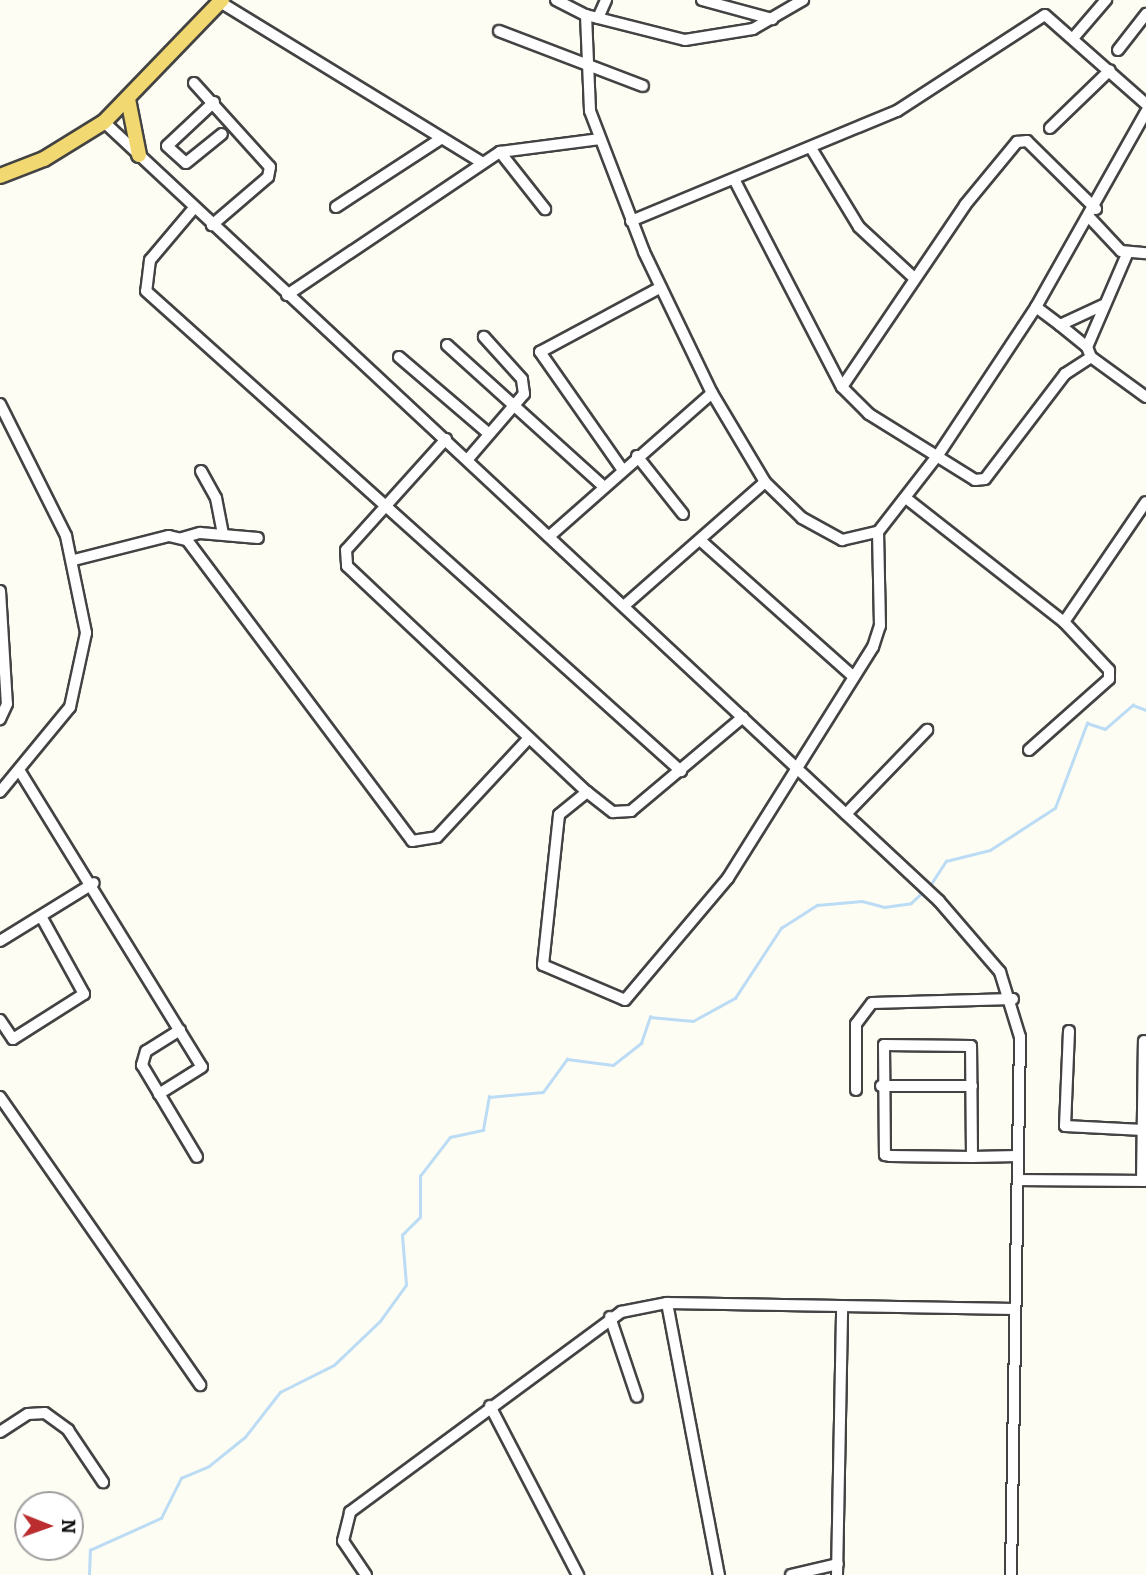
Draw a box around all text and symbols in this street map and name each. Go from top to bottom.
north arrow [14,1491,84,1561]
text: N [57,1519,80,1534]

